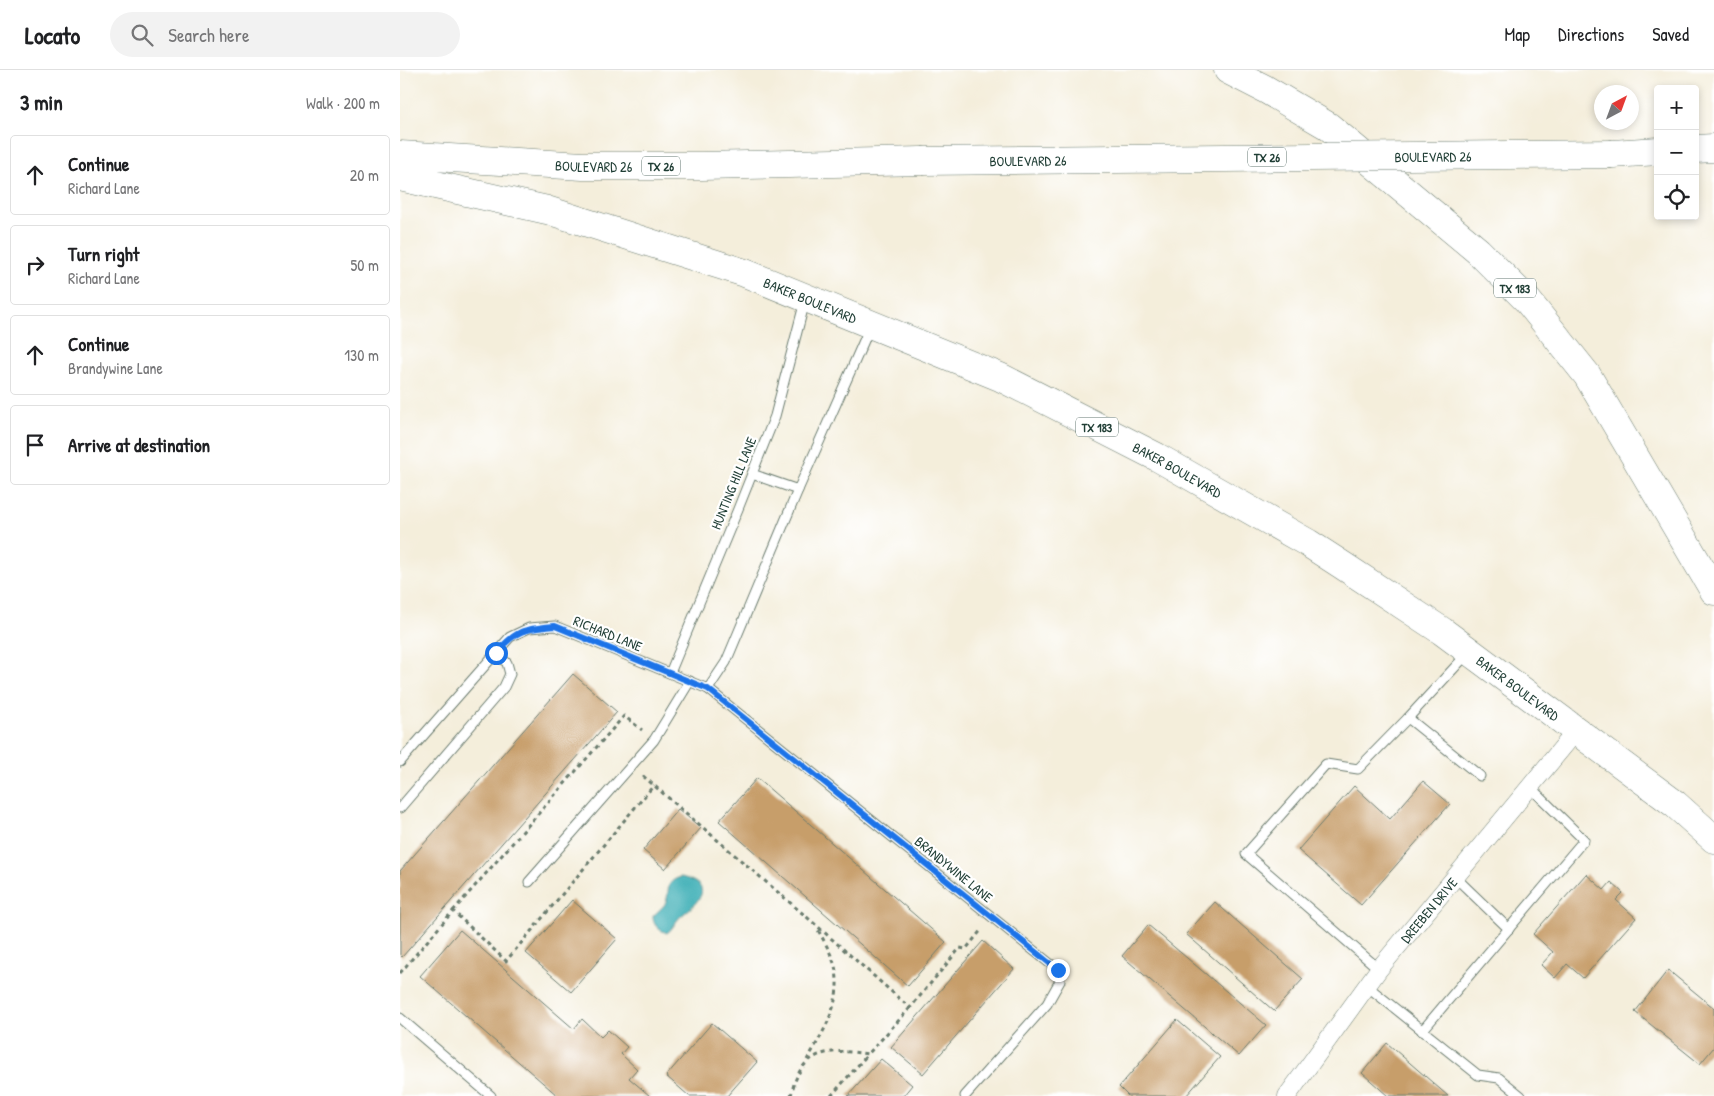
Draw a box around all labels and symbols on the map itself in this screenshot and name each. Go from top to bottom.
north arrow [1594,85,1639,130]
street label: BOULEVARD 26 [1394,146,1472,166]
road number: TX 26 [1248,147,1286,166]
street label: BOULEVARD 26 [989,150,1067,170]
street label: BOULEVARD 26 [555,155,633,176]
road number: TX 26 [642,156,680,175]
street label: BAKER BOULEVARD [761,272,860,327]
road number: TX 183 [1494,278,1536,298]
road number: TX 183 [1076,418,1118,437]
street label: HUNTING HILL LANE [706,434,760,532]
street label: BAKER BOULEVARD [1130,437,1226,502]
street label: RICHARD LANE [571,611,645,655]
route start [485,642,508,665]
street label: BAKER BOULEVARD [1473,650,1564,725]
street label: BRANDYWINE LANE [911,832,997,906]
street label: DREEBEN DRIVE [1395,873,1461,946]
route end [1047,959,1070,982]

